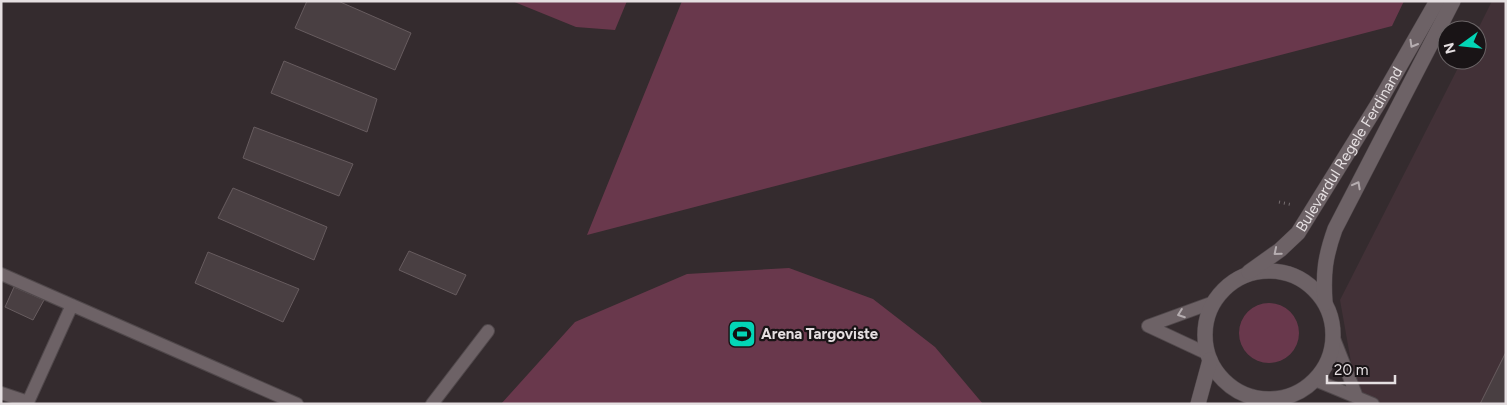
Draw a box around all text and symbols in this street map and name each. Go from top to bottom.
north arrow [1437,20,1487,70]
one-way arrow [1409,38,1419,47]
text: N [1440,41,1460,56]
street label: Bulevardul Regele Ferdinand [1292,64,1406,235]
one-way arrow [1351,182,1361,191]
one-way arrow [1274,247,1283,255]
one-way arrow [1177,308,1186,318]
sports icon: Arena Targoviste [727,319,757,349]
place label: Arena Targoviste [761,325,879,343]
scale bar [1327,352,1394,384]
text: 20 m [1334,361,1368,379]

